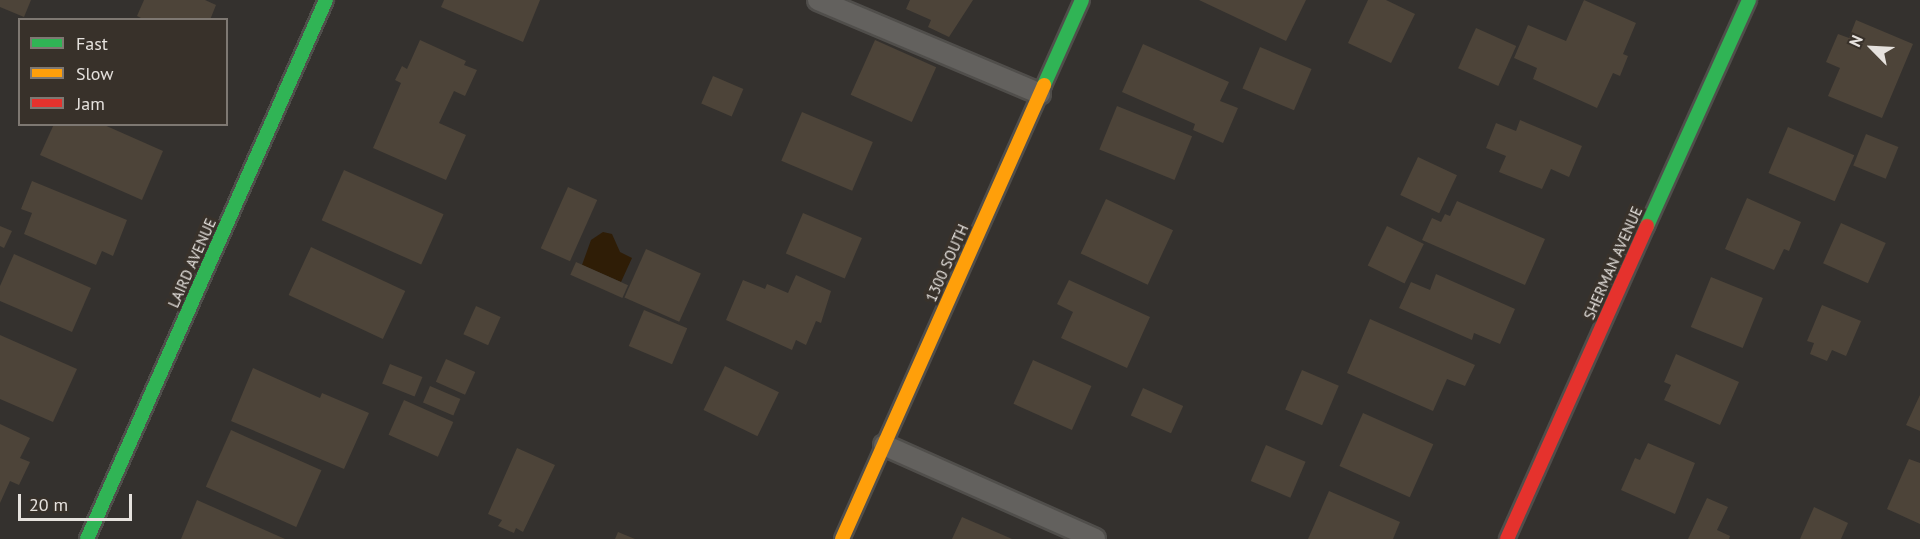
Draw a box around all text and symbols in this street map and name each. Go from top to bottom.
legend [18,18,228,126]
north arrow [1842,18,1902,78]
text: Fast [76,32,108,55]
text: N [1844,32,1867,50]
text: Slow [76,62,114,85]
text: Jam [76,92,105,115]
street label: SHERMAN AVENUE [1580,203,1646,323]
street label: LAIRD AVENUE [164,215,220,311]
street label: 1300 SOUTH [922,221,972,305]
scale bar [21,482,135,520]
text: 20 m [29,493,68,516]

